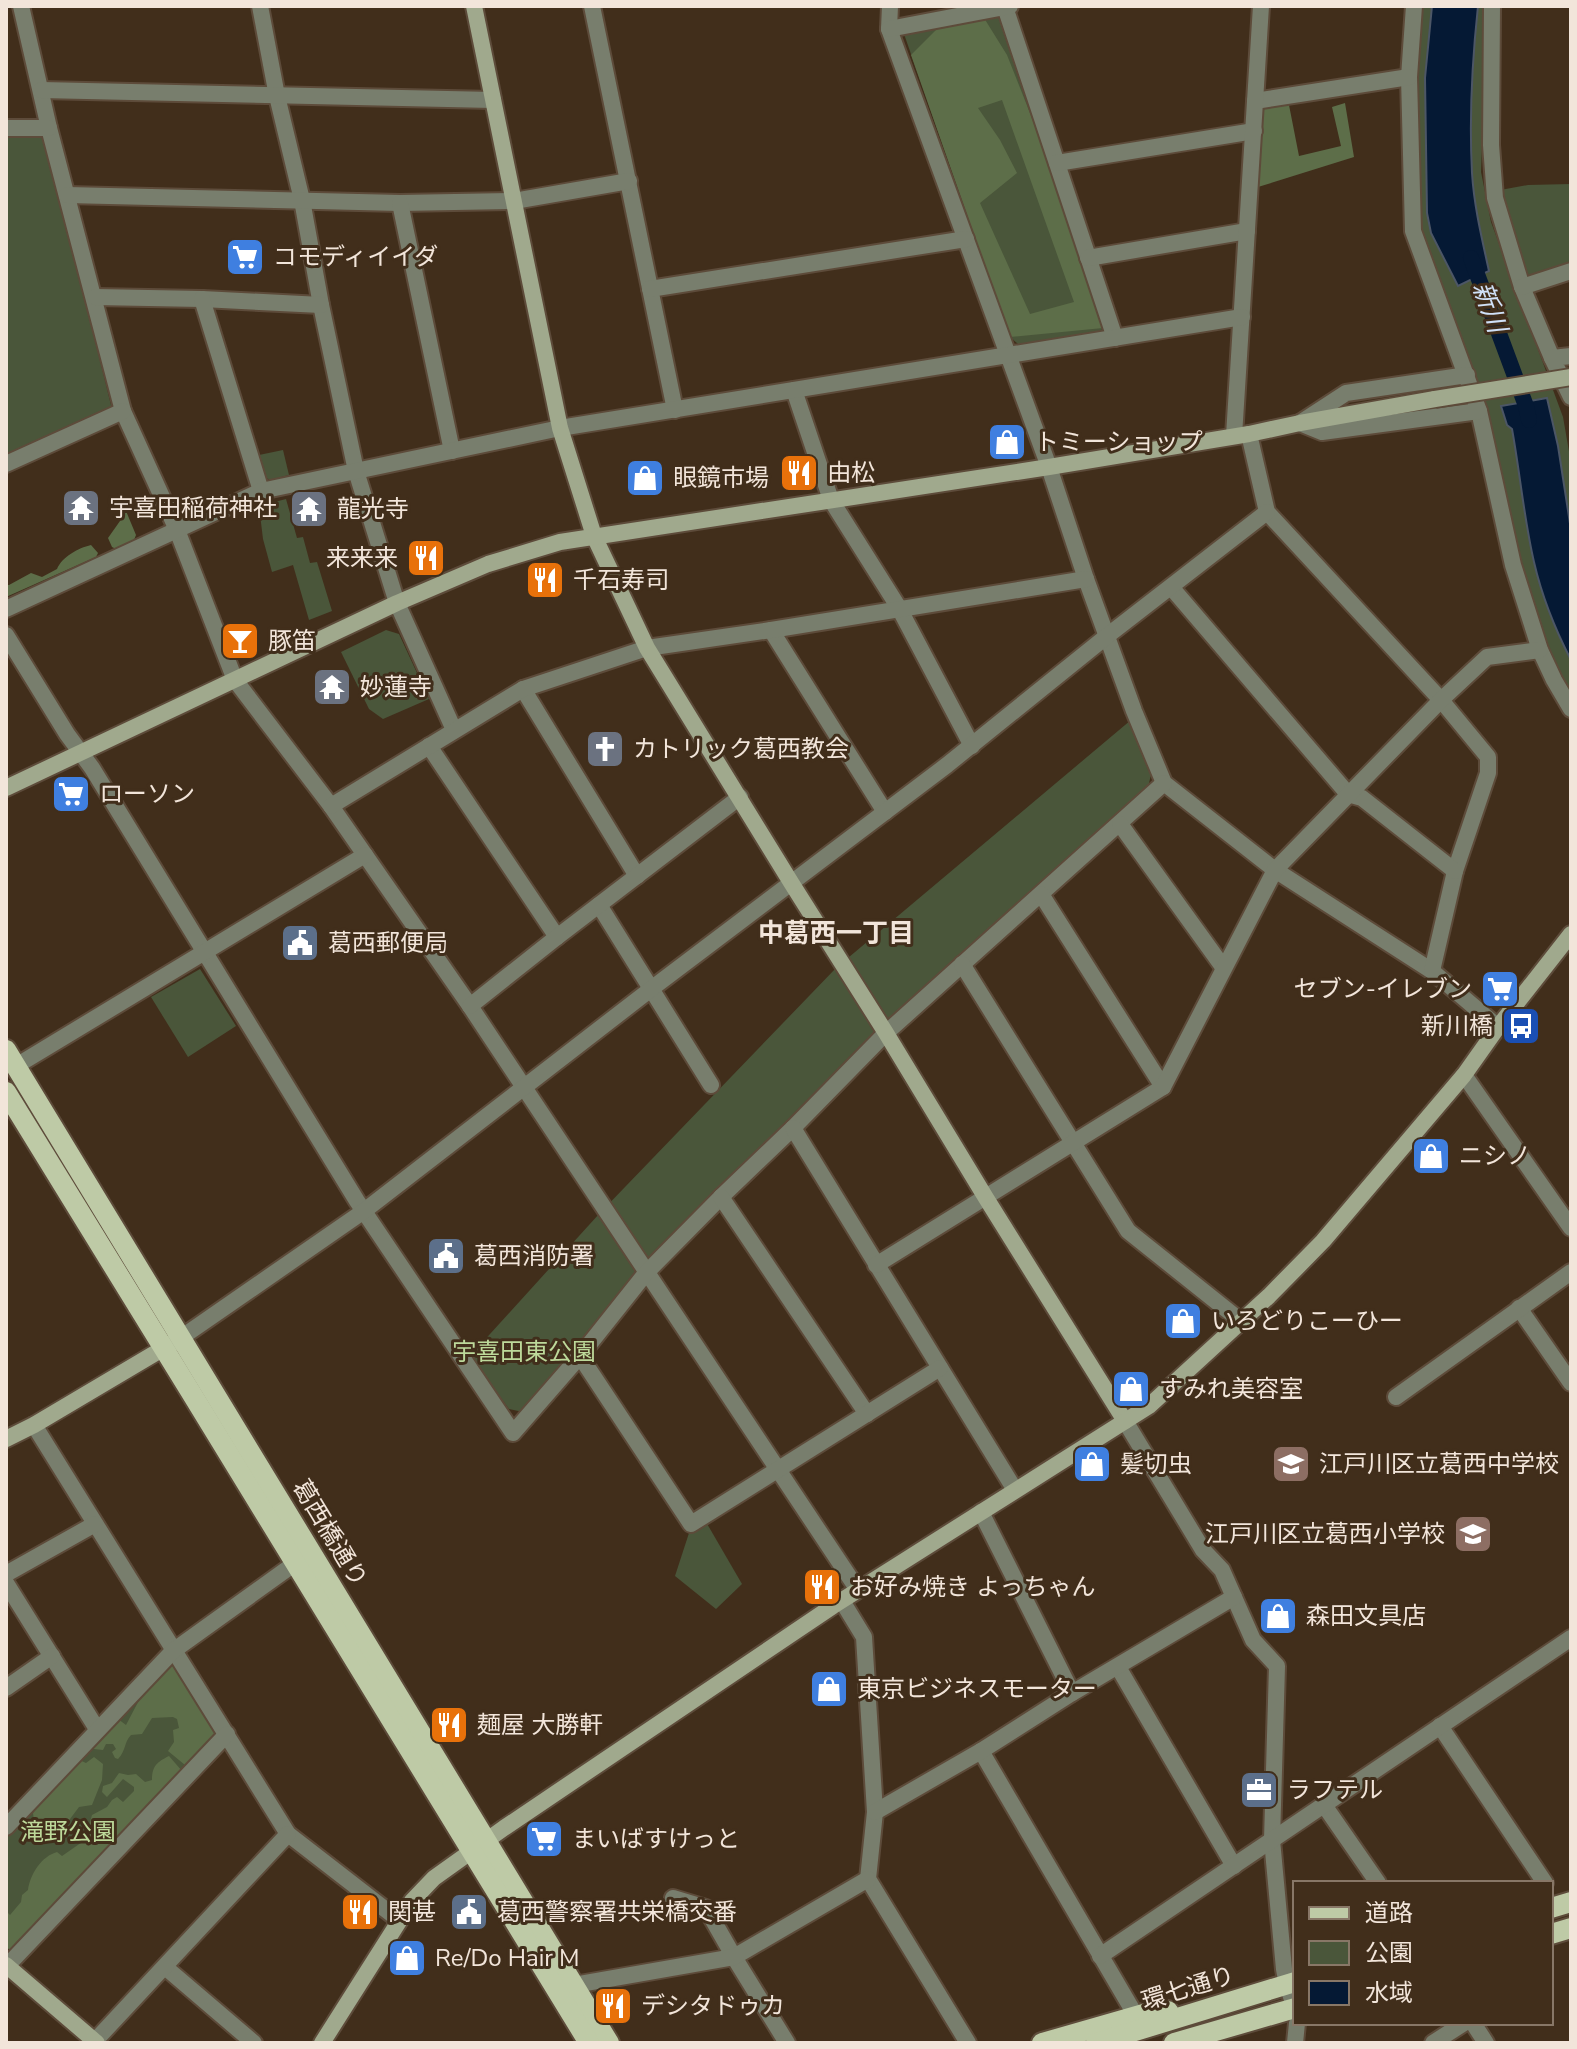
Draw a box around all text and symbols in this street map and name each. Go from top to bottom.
supermarket icon: コモディイイダ [224,236,266,278]
place label: コモディイイダ [273,241,438,273]
water label: 新川 [1464,277,1516,340]
shop icon: トミーショップ [986,421,1028,463]
place label: トミーショップ [1035,426,1203,458]
restaurant icon: 由松 [778,452,820,494]
shop icon: 眼鏡市場 [624,457,666,499]
place label: 由松 [827,457,875,489]
place label: 眼鏡市場 [673,462,769,494]
temple icon: 宇喜田稲荷神社 [60,487,102,529]
temple icon: 龍光寺 [288,488,330,530]
place label: 宇喜田稲荷神社 [109,492,277,524]
place label: 龍光寺 [337,493,409,525]
restaurant icon: 来来来 [405,537,447,579]
place label: 来来来 [326,542,398,574]
restaurant icon: 千石寿司 [524,559,566,601]
place label: 千石寿司 [573,564,669,596]
bar icon: 豚笛 [219,620,261,662]
place label: 豚笛 [268,625,316,657]
temple icon: 妙蓮寺 [311,666,353,708]
place label: 妙蓮寺 [360,671,432,703]
church icon: カトリック葛西教会 [584,728,626,770]
place label: カトリック葛西教会 [633,733,849,765]
supermarket icon: ローソン [50,773,92,815]
place label: ローソン [99,778,195,810]
district label: 中葛西一丁目 [758,916,914,951]
public building icon: 葛西郵便局 [279,922,321,964]
place label: 葛西郵便局 [328,927,448,959]
supermarket icon: セブン-イレブン [1479,968,1521,1010]
place label: セブン-イレブン [1294,973,1472,1005]
bus stop icon: 新川橋 [1500,1005,1542,1047]
place label: 新川橋 [1421,1010,1493,1042]
shop icon: ニシノ [1410,1135,1452,1177]
place label: ニシノ [1459,1140,1531,1172]
public building icon: 葛西消防署 [425,1235,467,1277]
place label: 葛西消防署 [474,1240,594,1272]
shop icon: いろどりこーひー [1162,1300,1204,1342]
place label: いろどりこーひー [1211,1305,1403,1337]
park label: 宇喜田東公園 [452,1336,596,1368]
shop icon: すみれ美容室 [1110,1368,1152,1410]
place label: すみれ美容室 [1159,1373,1303,1405]
shop icon: 髪切虫 [1071,1443,1113,1485]
school or university icon: 江戸川区立葛西中学校 [1270,1443,1312,1485]
place label: 髪切虫 [1120,1448,1192,1480]
place label: 江戸川区立葛西中学校 [1319,1448,1559,1480]
street label: 葛西橋通り [285,1473,375,1593]
school or university icon: 江戸川区立葛西小学校 [1452,1513,1494,1555]
place label: 江戸川区立葛西小学校 [1205,1518,1445,1550]
restaurant icon: お好み焼き よっちゃん [801,1566,843,1608]
place label: お好み焼き よっちゃん [850,1571,1095,1603]
shop icon: 森田文具店 [1257,1595,1299,1637]
place label: 森田文具店 [1306,1600,1426,1632]
shop icon: 東京ビジネスモーター [808,1668,850,1710]
place label: 東京ビジネスモーター [857,1673,1097,1705]
restaurant icon: 麺屋 大勝軒 [428,1704,470,1746]
place label: 麺屋 大勝軒 [477,1709,603,1741]
office icon: ラフテル [1238,1769,1280,1811]
place label: ラフテル [1287,1774,1383,1806]
park label: 滝野公園 [20,1816,116,1848]
supermarket icon: まいばすけっと [523,1818,565,1860]
place label: まいばすけっと [572,1823,740,1855]
legend [1293,1881,1553,2025]
restaurant icon: 関甚 [339,1891,381,1933]
public building icon: 葛西警察署共栄橋交番 [448,1891,490,1933]
place label: 関甚 [388,1896,436,1928]
place label: 葛西警察署共栄橋交番 [497,1896,737,1928]
text: 道路 [1365,1897,1413,1929]
shop icon: Re/Do Hair M [386,1937,428,1979]
text: 公園 [1365,1937,1413,1969]
place label: Re/Do Hair M [435,1942,580,1974]
street label: 環七通り [1137,1959,1239,2017]
text: 水域 [1365,1977,1413,2009]
restaurant icon: デシタドゥカ [592,1985,634,2027]
place label: デシタドゥカ [641,1990,785,2022]

